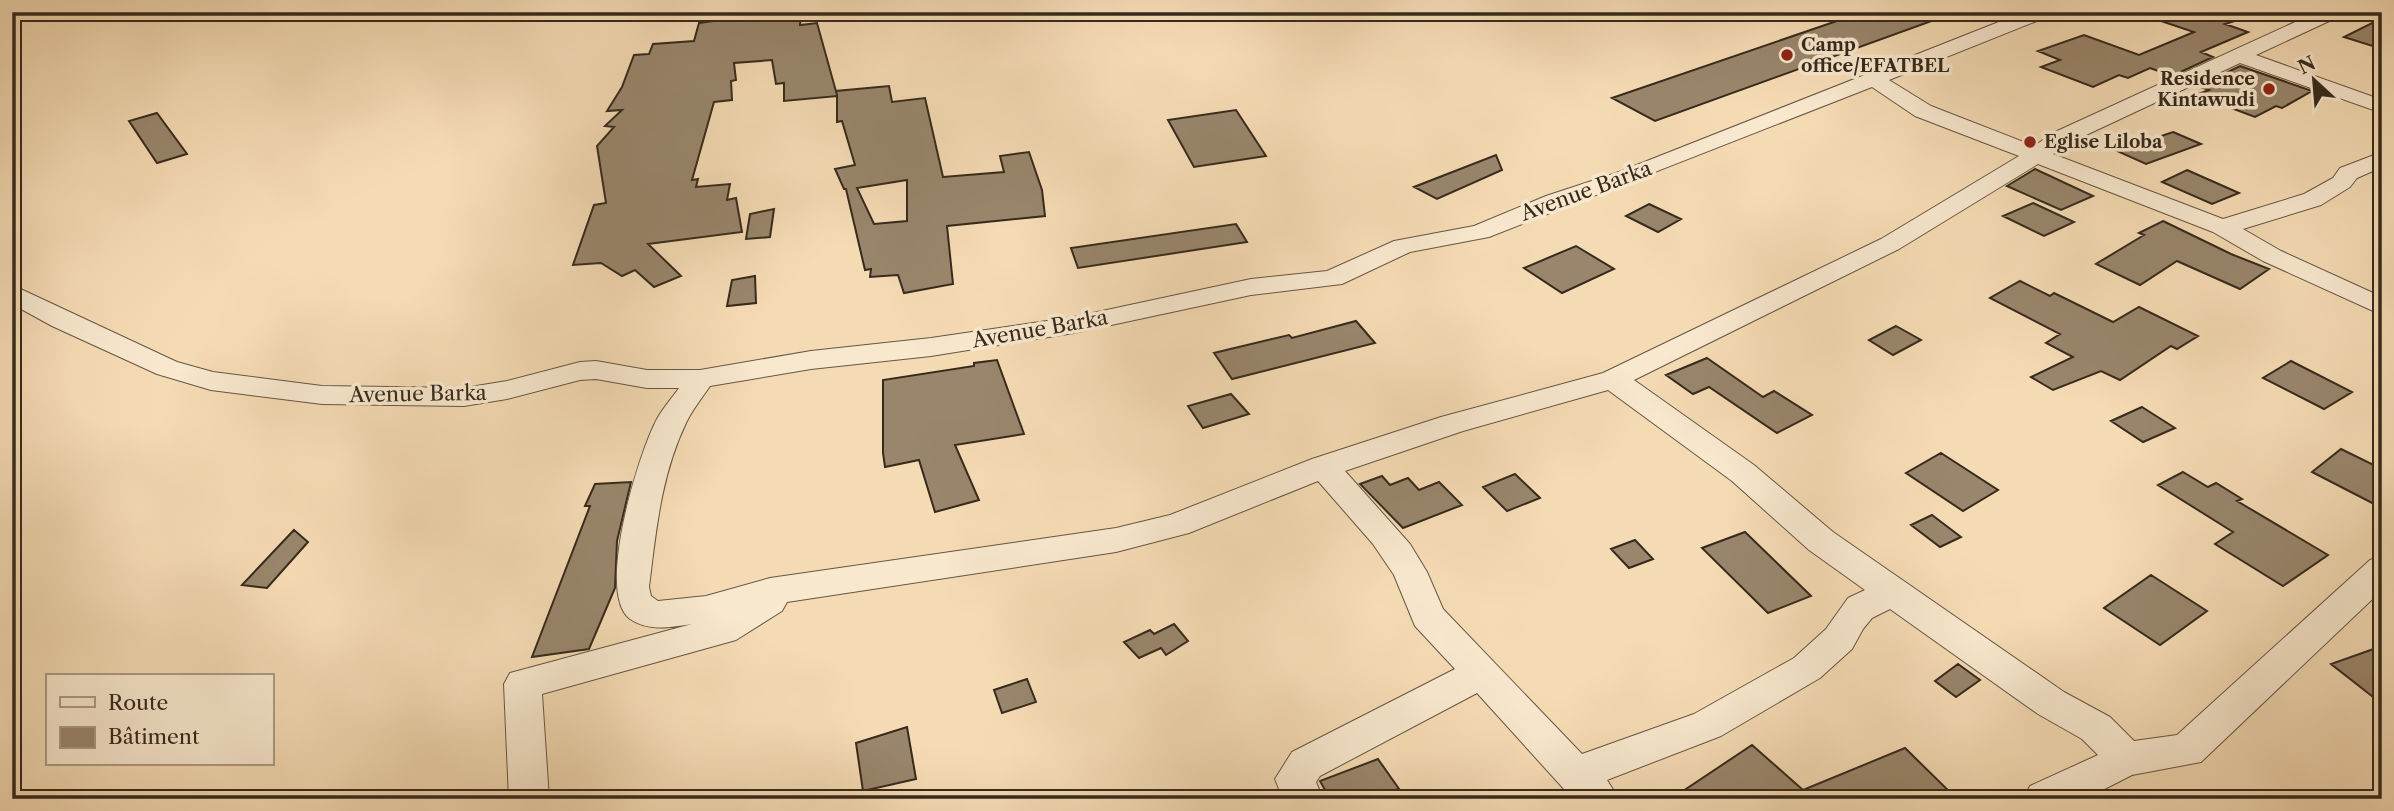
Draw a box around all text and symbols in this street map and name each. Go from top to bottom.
place label: Camp office/EFATBEL [1801,34,1950,77]
north arrow [2278,46,2348,116]
marker: Camp office/EFATBEL [1779,47,1795,63]
text: N [2294,51,2319,79]
place label: Residence Kintawudi [2157,68,2256,111]
marker: Residence Kintawudi [2261,81,2277,97]
place label: Eglise Liloba [2044,131,2163,153]
marker: Eglise Liloba [2022,134,2038,150]
street label: Avenue Barka [1516,155,1656,226]
street label: Avenue Barka [969,304,1111,353]
street label: Avenue Barka [348,380,488,407]
legend [46,674,273,766]
text: Route [108,690,168,715]
text: Bâtiment [108,724,200,749]

